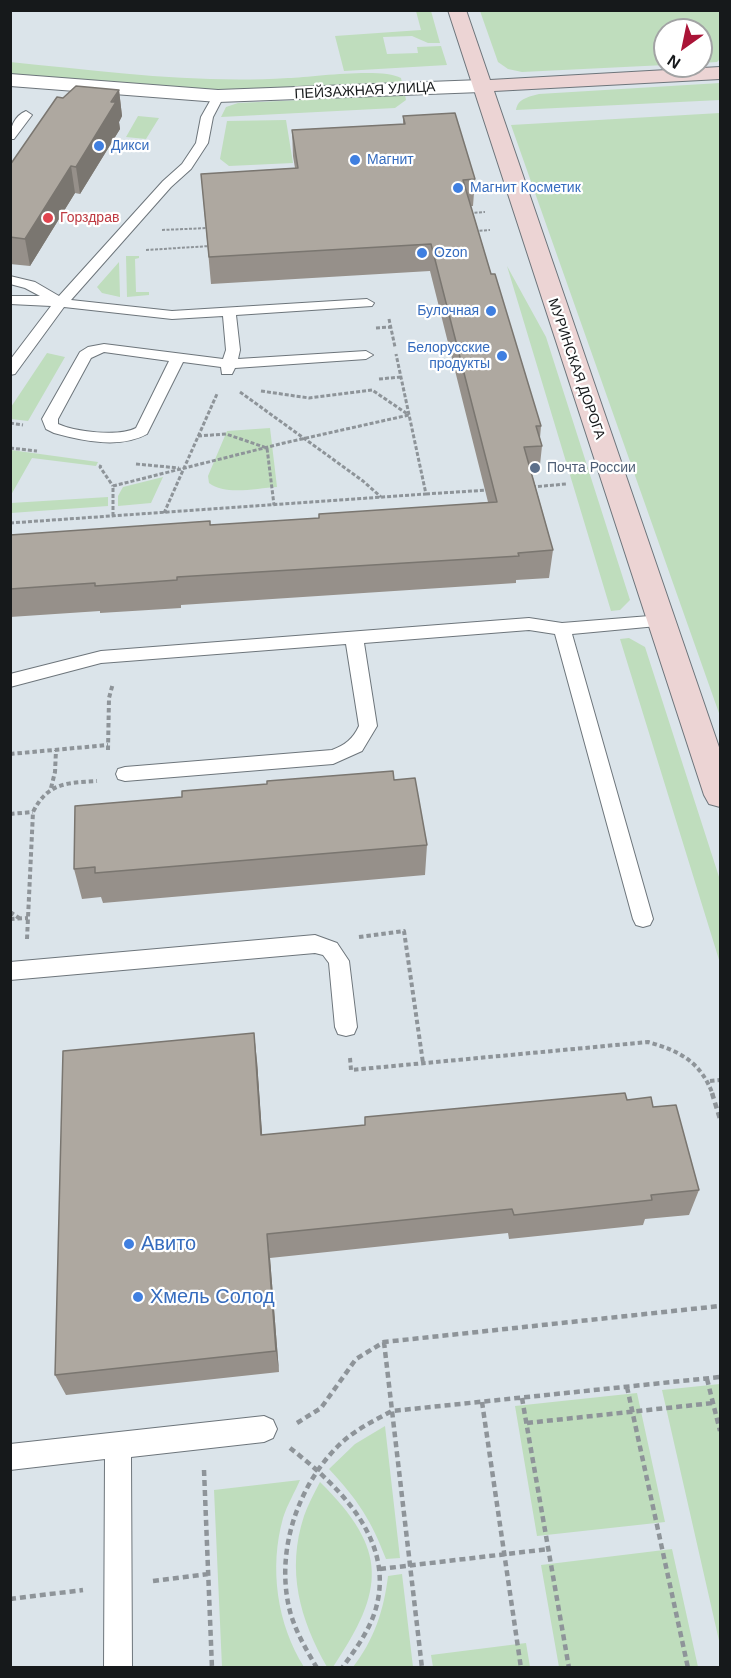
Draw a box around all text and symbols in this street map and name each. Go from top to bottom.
north arrow [653,18,713,78]
text: N [665,52,683,72]
street label: ПЕЙЗАЖНАЯ УЛИЦА [294,79,436,103]
place label: Дикси [111,138,149,154]
marker: Дикси [92,139,106,153]
place label: Магнит [367,152,414,168]
marker: Магнит [348,153,362,167]
place label: Магнит Косметик [470,180,581,196]
marker: Магнит Косметик [451,181,465,195]
place label: Горздрав [60,210,119,226]
marker: Горздрав [41,211,55,225]
place label: Ozon [434,245,467,261]
marker: Ozon [415,246,429,260]
street label: МУРИНСКАЯ ДОРОГА [544,296,608,442]
place label: Булочная [417,303,479,319]
marker: Булочная [484,304,498,318]
place label: Белорусские продукты [407,340,490,372]
marker: Белорусские продукты [495,349,509,363]
place label: Почта России [547,460,636,476]
marker: Почта России [528,461,542,475]
place label: Авито [141,1232,196,1256]
marker: Авито [122,1237,136,1251]
place label: Хмель Солод [150,1285,275,1309]
marker: Хмель Солод [131,1290,145,1304]

